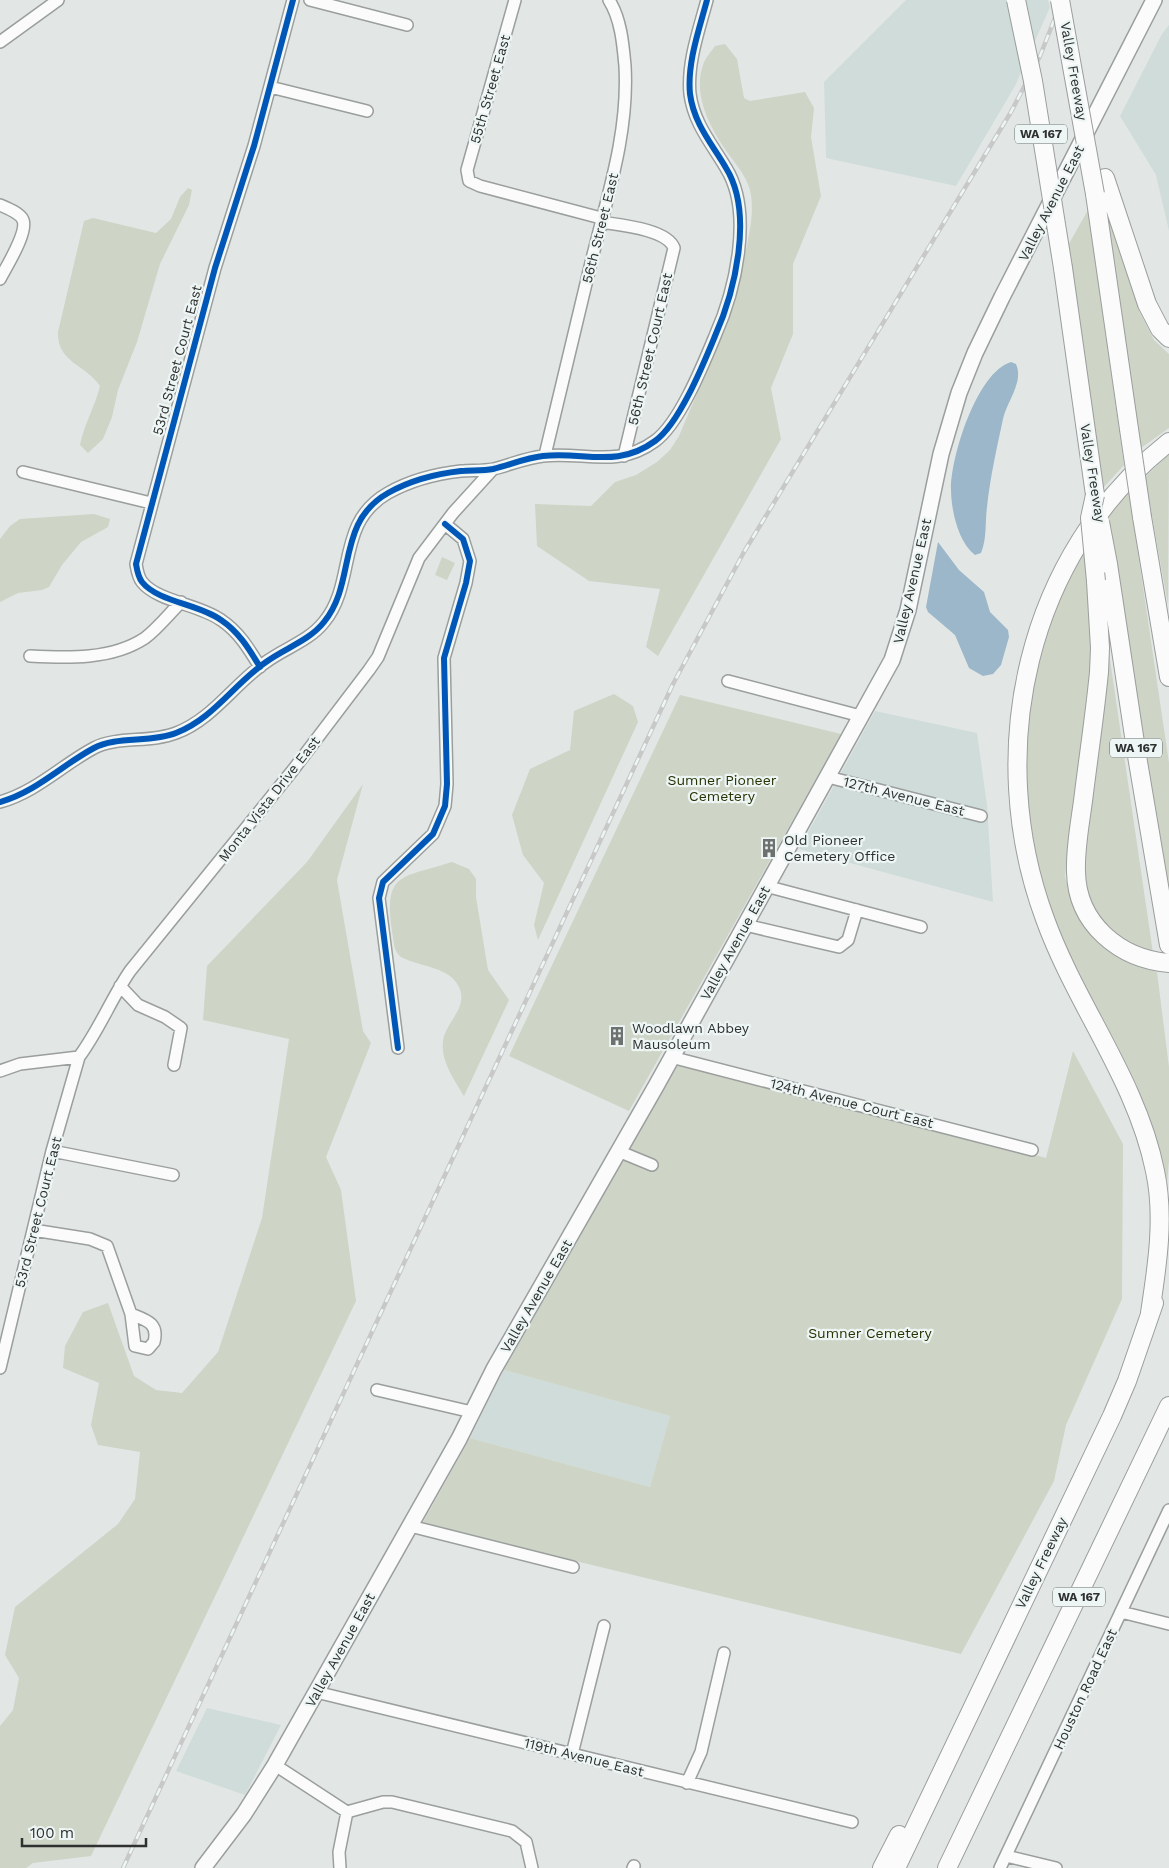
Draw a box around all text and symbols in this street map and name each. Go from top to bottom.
street label: Valley Freeway [1057,20,1091,122]
street label: 55th Street East [467,33,513,145]
road number: WA 167 [1015,125,1067,144]
street label: Valley Avenue East [1015,142,1087,264]
street label: 56th Street East [579,171,621,285]
street label: 56th Street Court East [625,271,675,427]
street label: 53rd Street Court East [149,283,205,437]
street label: Valley Freeway [1077,422,1109,524]
street label: Valley Avenue East [890,517,934,645]
street label: Monta Vista Drive East [215,733,323,865]
road number: WA 167 [1110,738,1162,758]
park label: Sumner Pioneer Cemetery [668,772,777,804]
street label: 127th Avenue East [842,773,966,819]
place label: Old Pioneer Cemetery Office [784,832,895,864]
building icon: Old Pioneer Cemetery Office [758,837,780,859]
street label: Valley Avenue East [697,883,773,1003]
place label: Woodlawn Abbey Mausoleum [632,1020,750,1052]
building icon: Woodlawn Abbey Mausoleum [606,1025,628,1047]
street label: 124th Avenue Court East [769,1075,935,1131]
street label: 53rd Street Court East [11,1135,65,1289]
street label: Valley Avenue East [497,1236,575,1355]
park label: Sumner Cemetery [808,1325,933,1341]
street label: Valley Freeway [1012,1514,1070,1611]
road number: WA 167 [1053,1588,1105,1606]
street label: Valley Avenue East [302,1590,378,1710]
street label: Houston Road East [1050,1626,1120,1752]
street label: 119th Avenue East [523,1734,646,1780]
scale bar [22,1816,146,1848]
text: 100 m [30,1824,74,1842]

